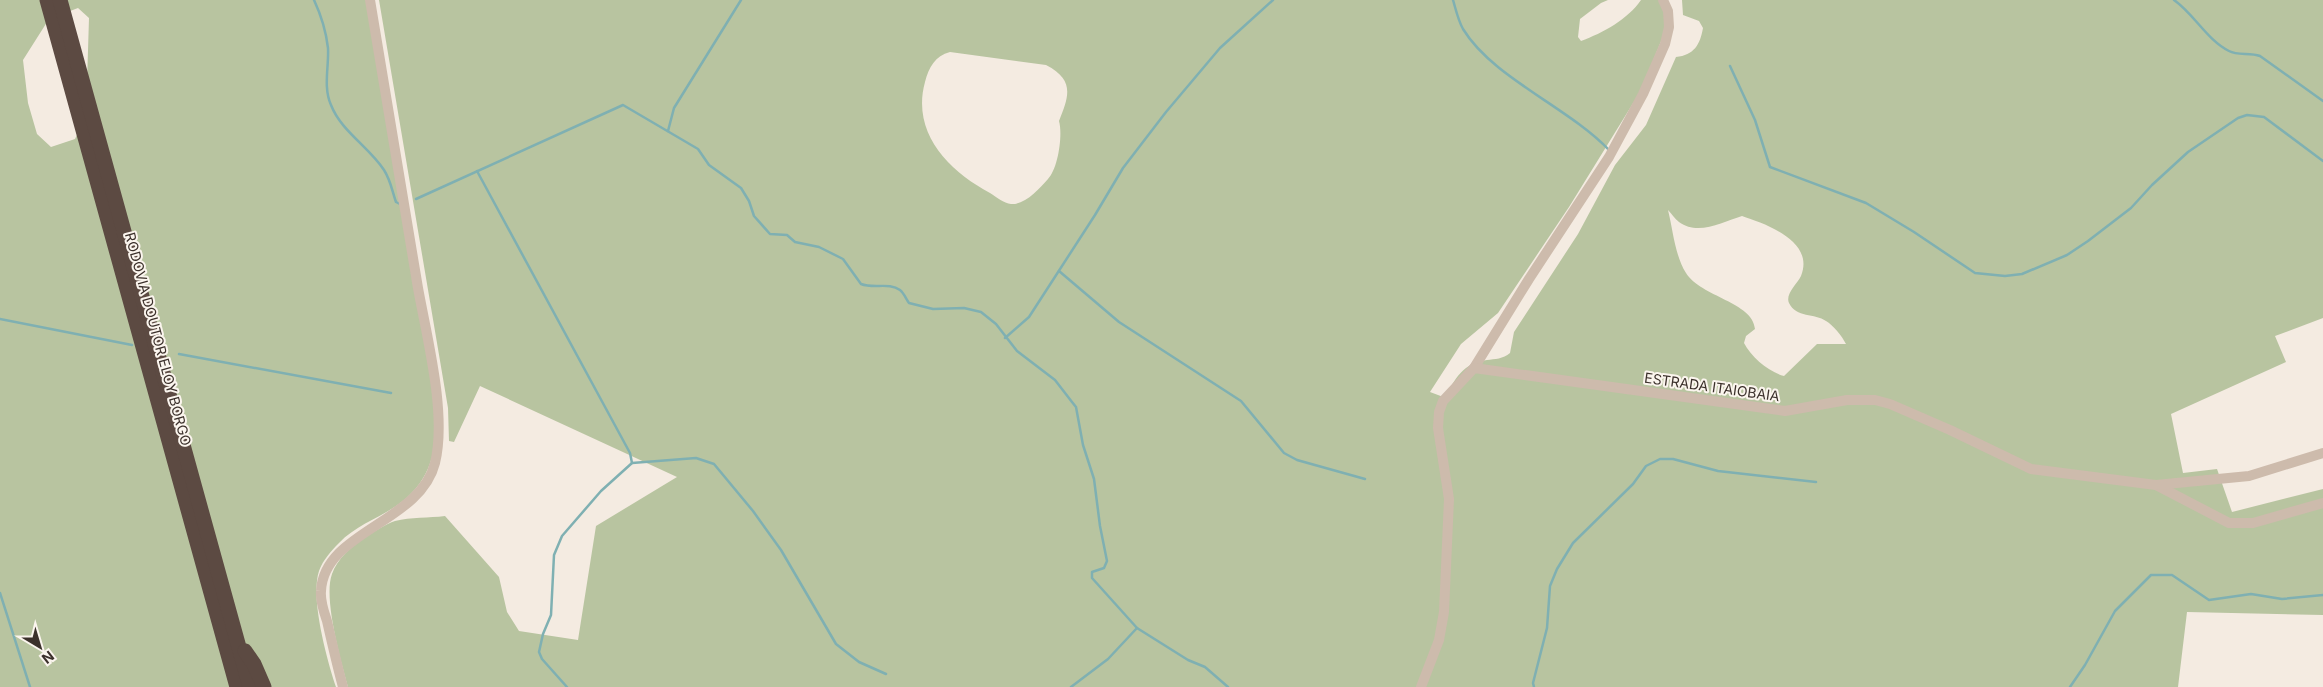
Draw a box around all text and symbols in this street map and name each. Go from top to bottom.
street label: RODOVIA DOUTOR ELOY BORGO [122,230,195,447]
street label: ESTRADA ITAIOBAIA [1643,369,1781,404]
north arrow [15,622,65,672]
text: N [39,648,58,668]

